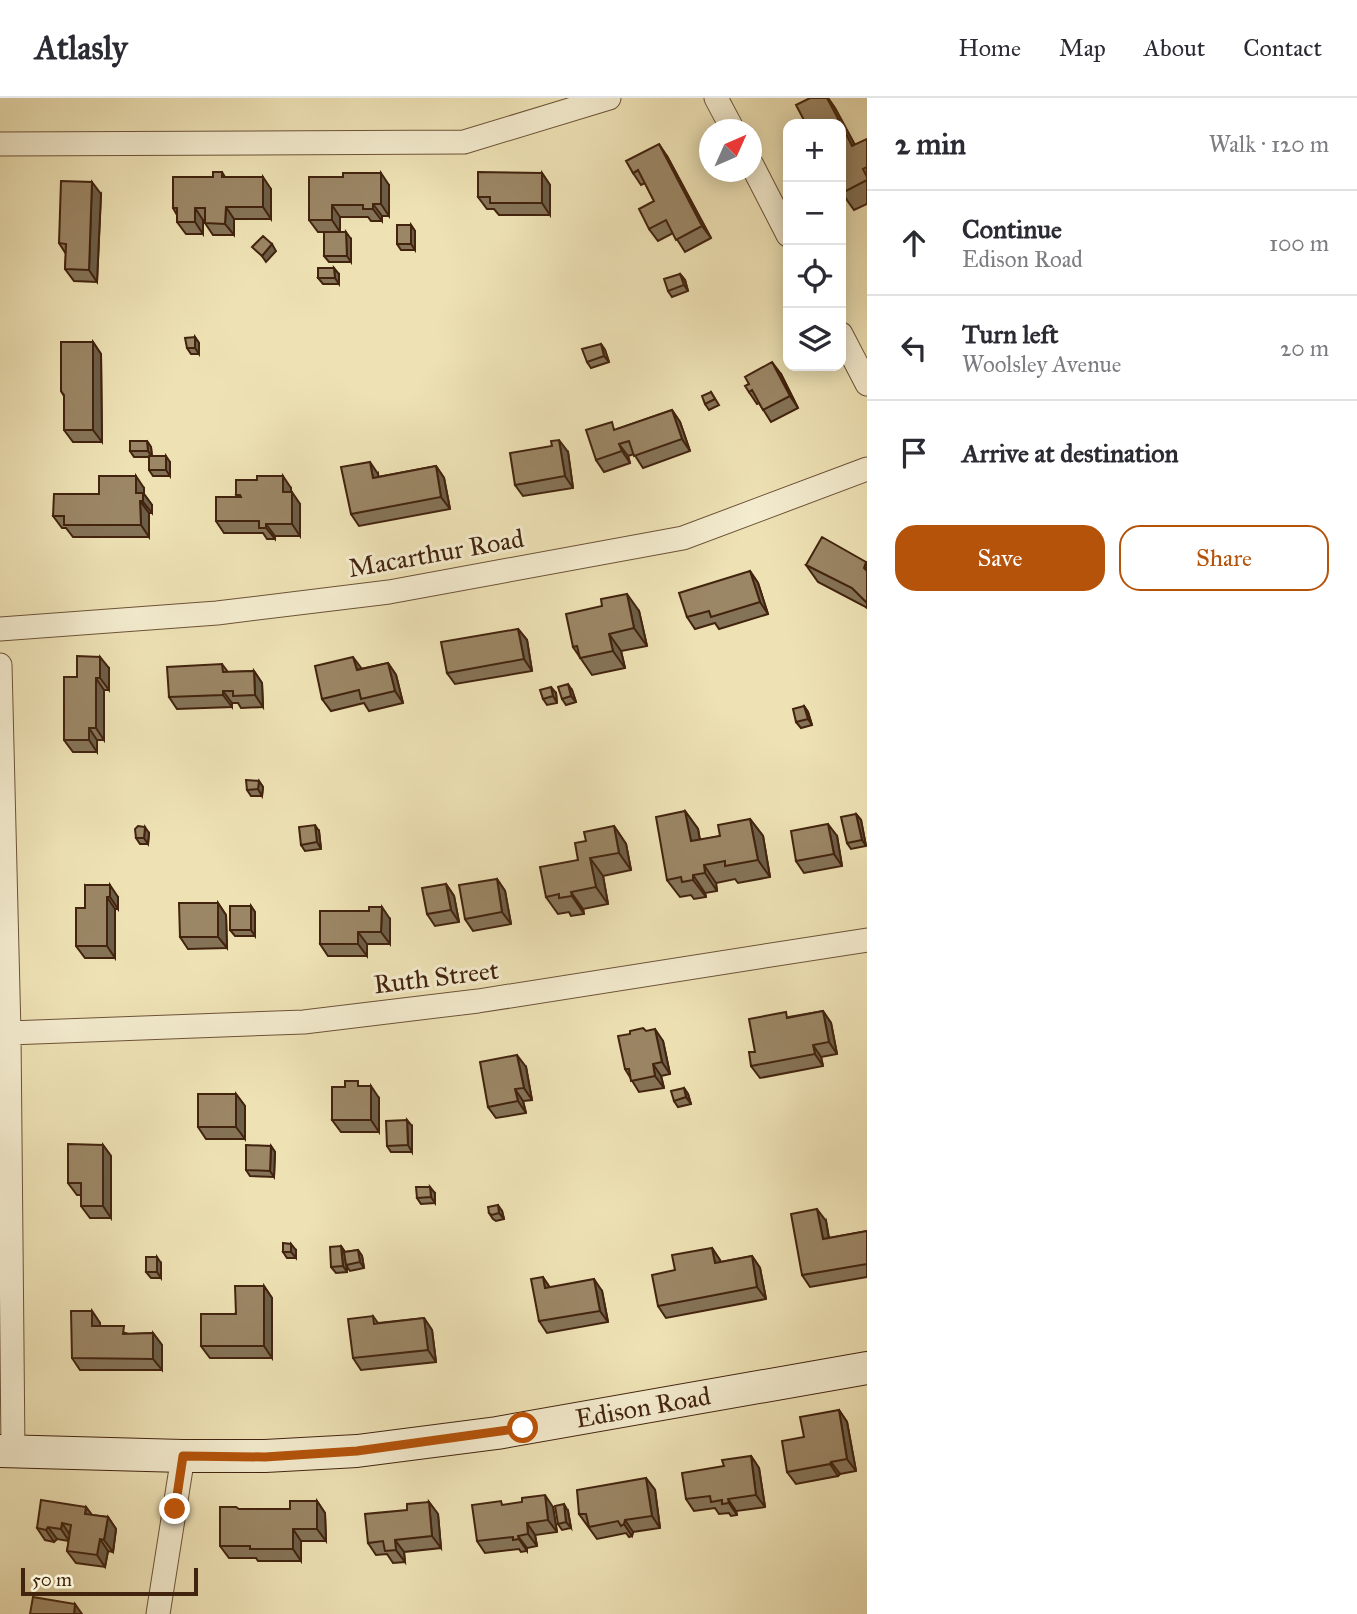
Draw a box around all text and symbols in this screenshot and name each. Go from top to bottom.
text: Atlasly [35,28,127,68]
text: Home [958,33,1021,63]
text: Map [1059,33,1106,63]
text: About [1144,33,1205,63]
text: Contact [1243,33,1322,63]
north arrow [699,119,762,182]
map controls [783,119,846,371]
button: + [783,119,846,182]
text: 2 min [895,126,966,162]
text: Walk · 120 m [1209,130,1329,158]
button: − [783,182,846,245]
text: Continue [962,213,1062,245]
icon: ahead [895,224,933,262]
text: 100 m [1269,229,1329,257]
button: locate [783,245,846,308]
text: Edison Road [962,245,1083,273]
button: layers [783,308,846,371]
text: Turn left [962,318,1058,350]
icon: left [895,329,933,367]
text: 20 m [1280,334,1329,362]
text: Woolsley Avenue [962,350,1121,378]
icon: arrive [895,434,933,472]
text: Arrive at destination [962,437,1179,469]
street label: Macarthur Road [346,522,526,584]
button: Save [895,525,1105,591]
button: Share [1119,525,1329,591]
street label: Ruth Street [372,953,500,1001]
street label: Edison Road [573,1379,713,1435]
route start [507,1412,538,1443]
route end [159,1493,190,1524]
scale bar [21,1565,198,1597]
text: 50 m [32,1568,72,1591]

